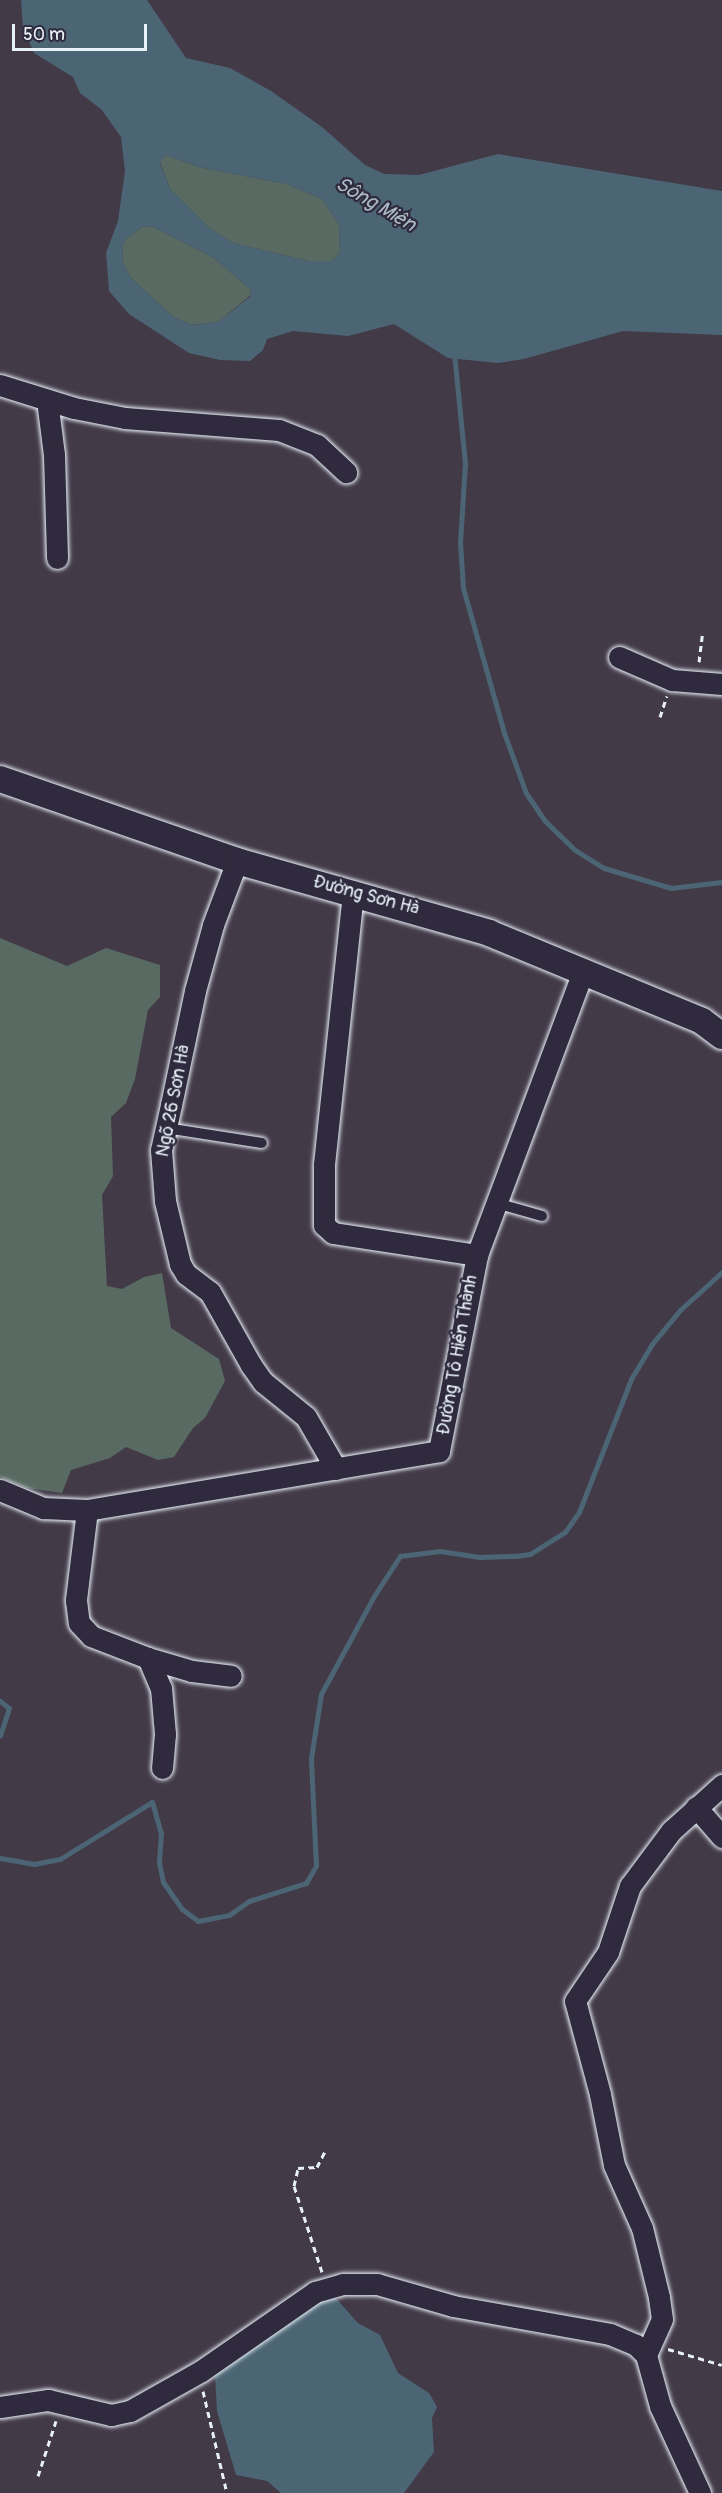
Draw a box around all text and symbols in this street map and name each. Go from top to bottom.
scale bar [15,12,150,50]
text: 50 m [23,23,65,46]
water label: Sông Miện [332,172,420,236]
street label: Đường Sơn Hà [311,871,421,921]
street label: Ngõ 26 Sơn Hà [153,1043,195,1159]
street label: Đường Tô Hiến Thành [433,1273,483,1437]

